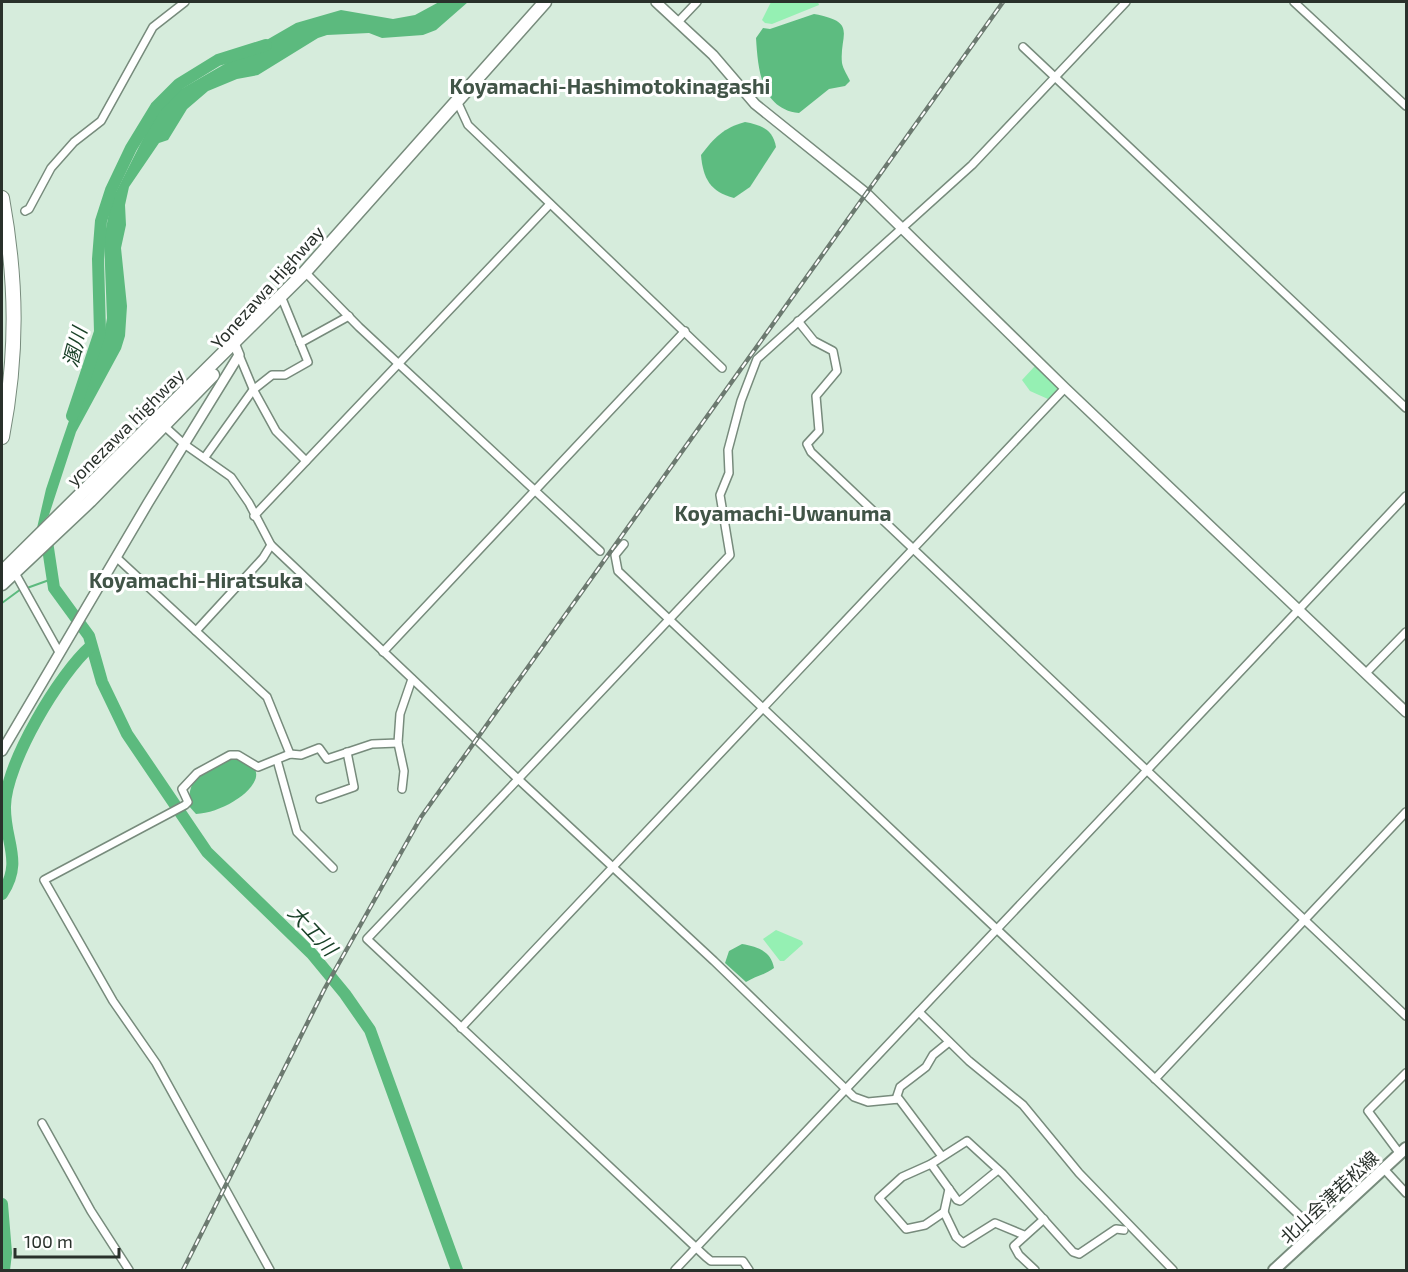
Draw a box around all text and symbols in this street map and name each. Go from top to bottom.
district label: Koyamachi-Hashimotokinagashi [450,73,770,99]
street label: Yonezawa Highway [206,220,328,353]
water label: 溷川 [57,323,91,369]
street label: yonezawa highway [62,363,189,490]
district label: Koyamachi-Uwanuma [675,500,891,526]
district label: Koyamachi-Hiratsuka [89,567,303,593]
water label: 大工川 [284,900,344,962]
street label: 北山会津若松線 [1275,1146,1383,1248]
scale bar [15,1221,118,1259]
text: 100 m [24,1230,73,1252]

